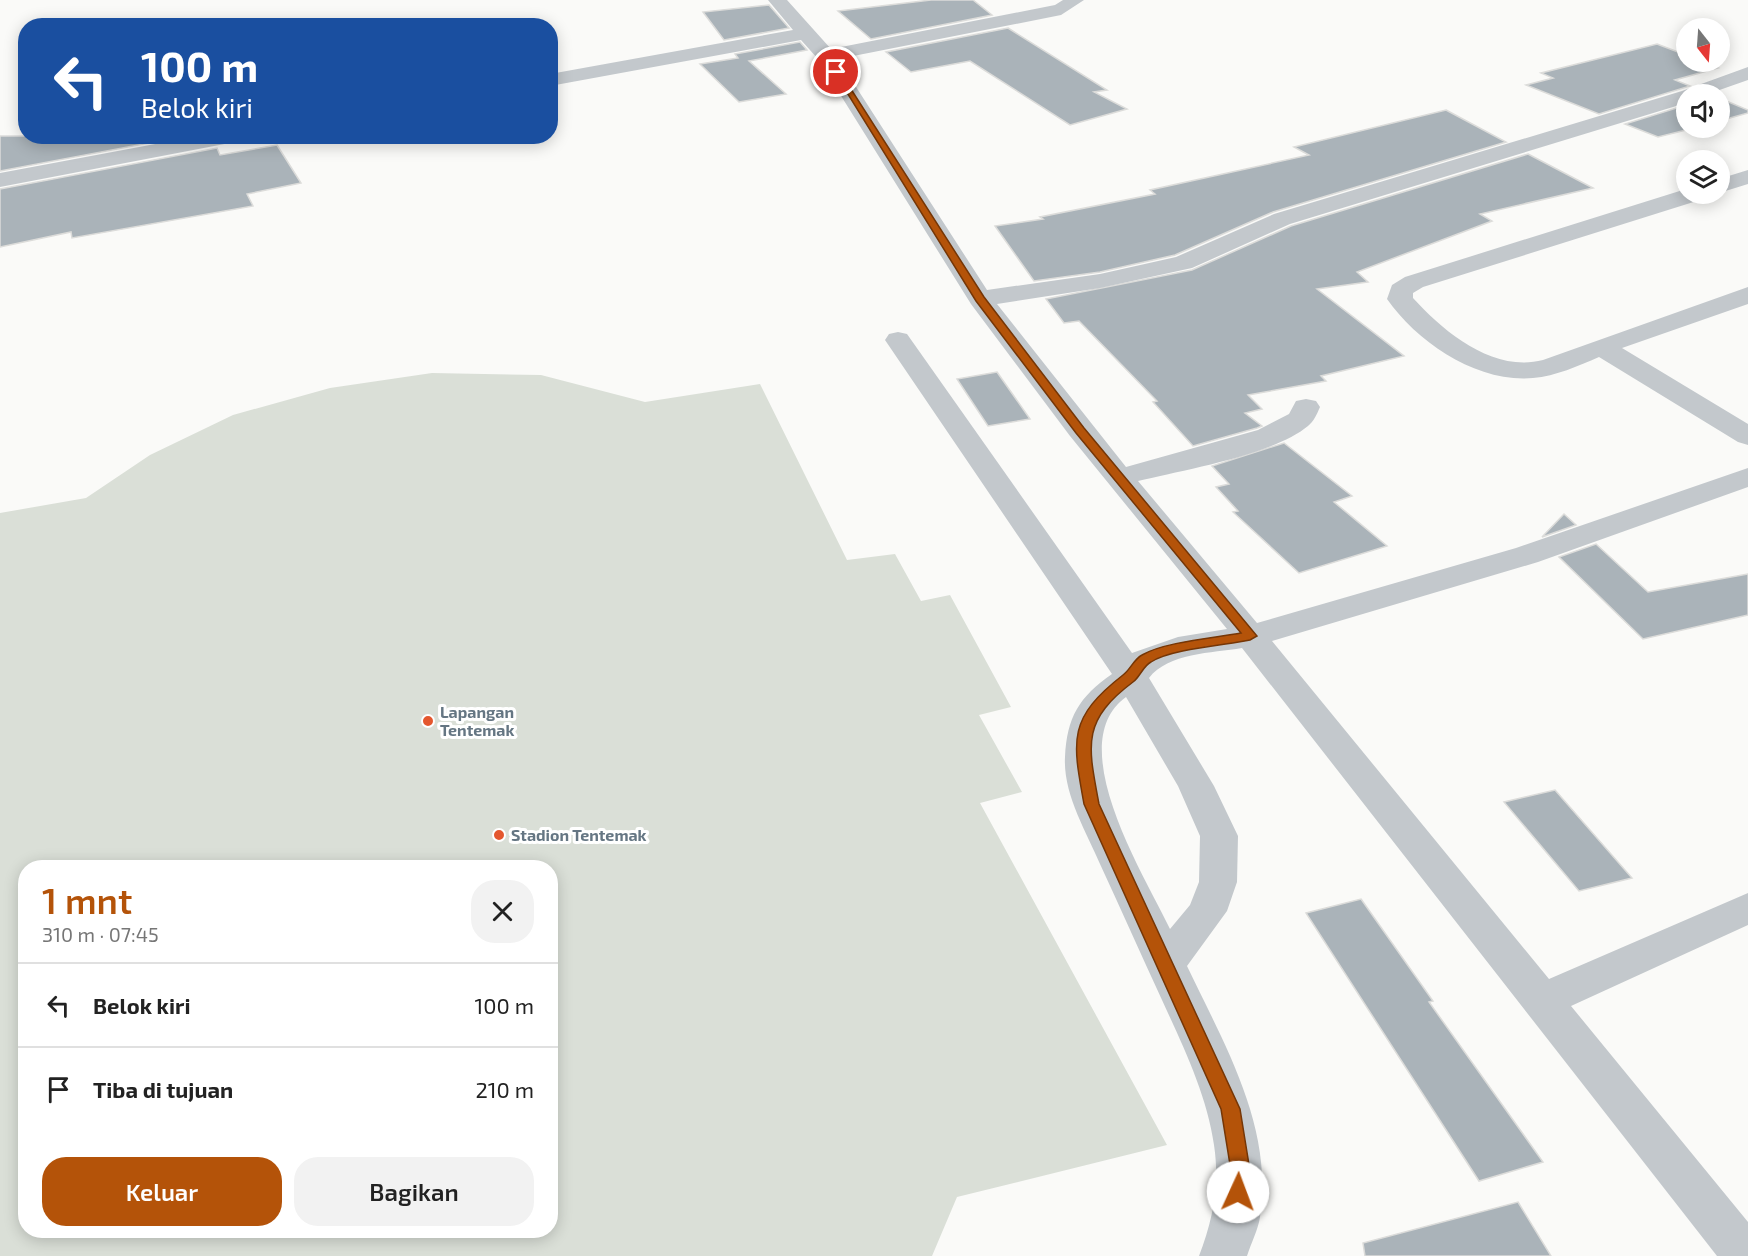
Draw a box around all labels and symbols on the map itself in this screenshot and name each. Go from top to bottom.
north arrow [1676,18,1730,72]
pin [810,46,861,97]
place label: Lapangan Tentemak [440,702,514,739]
marker: Lapangan Tentemak [421,714,435,728]
place label: Stadion Tentemak [511,825,647,844]
marker: Stadion Tentemak [492,828,506,842]
position arrow [1206,1160,1270,1224]

